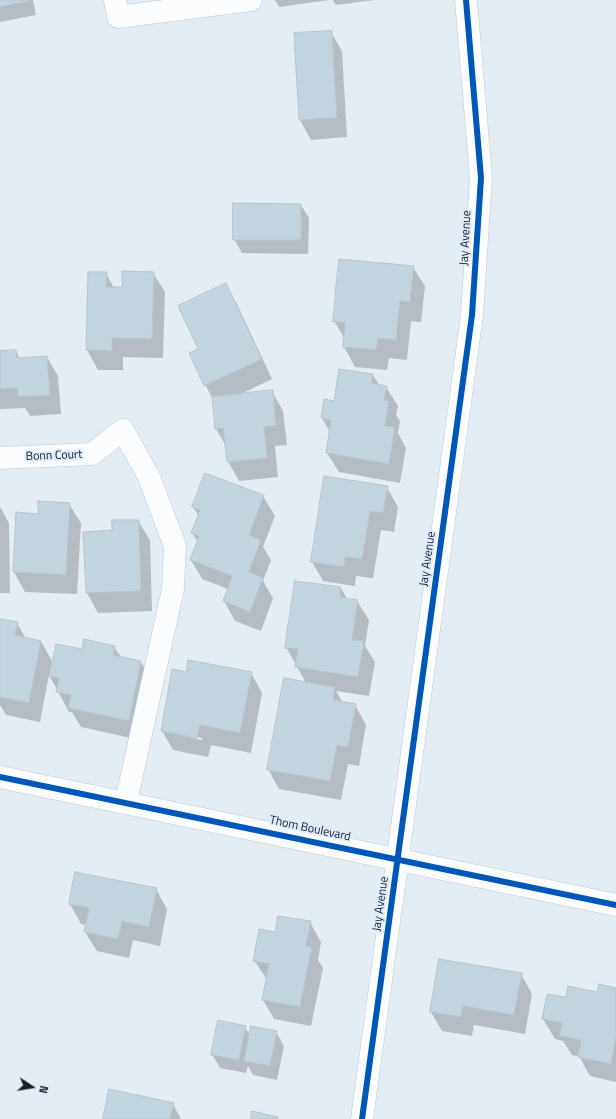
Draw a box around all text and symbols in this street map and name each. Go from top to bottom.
street label: Jay Avenue [457,210,475,266]
street label: Bonn Court [25,448,83,464]
street label: Jay Avenue [417,531,439,587]
street label: Thom Boulevard [268,813,352,845]
street label: Jay Avenue [370,876,392,932]
north arrow [12,1067,52,1107]
text: N [35,1084,52,1095]

